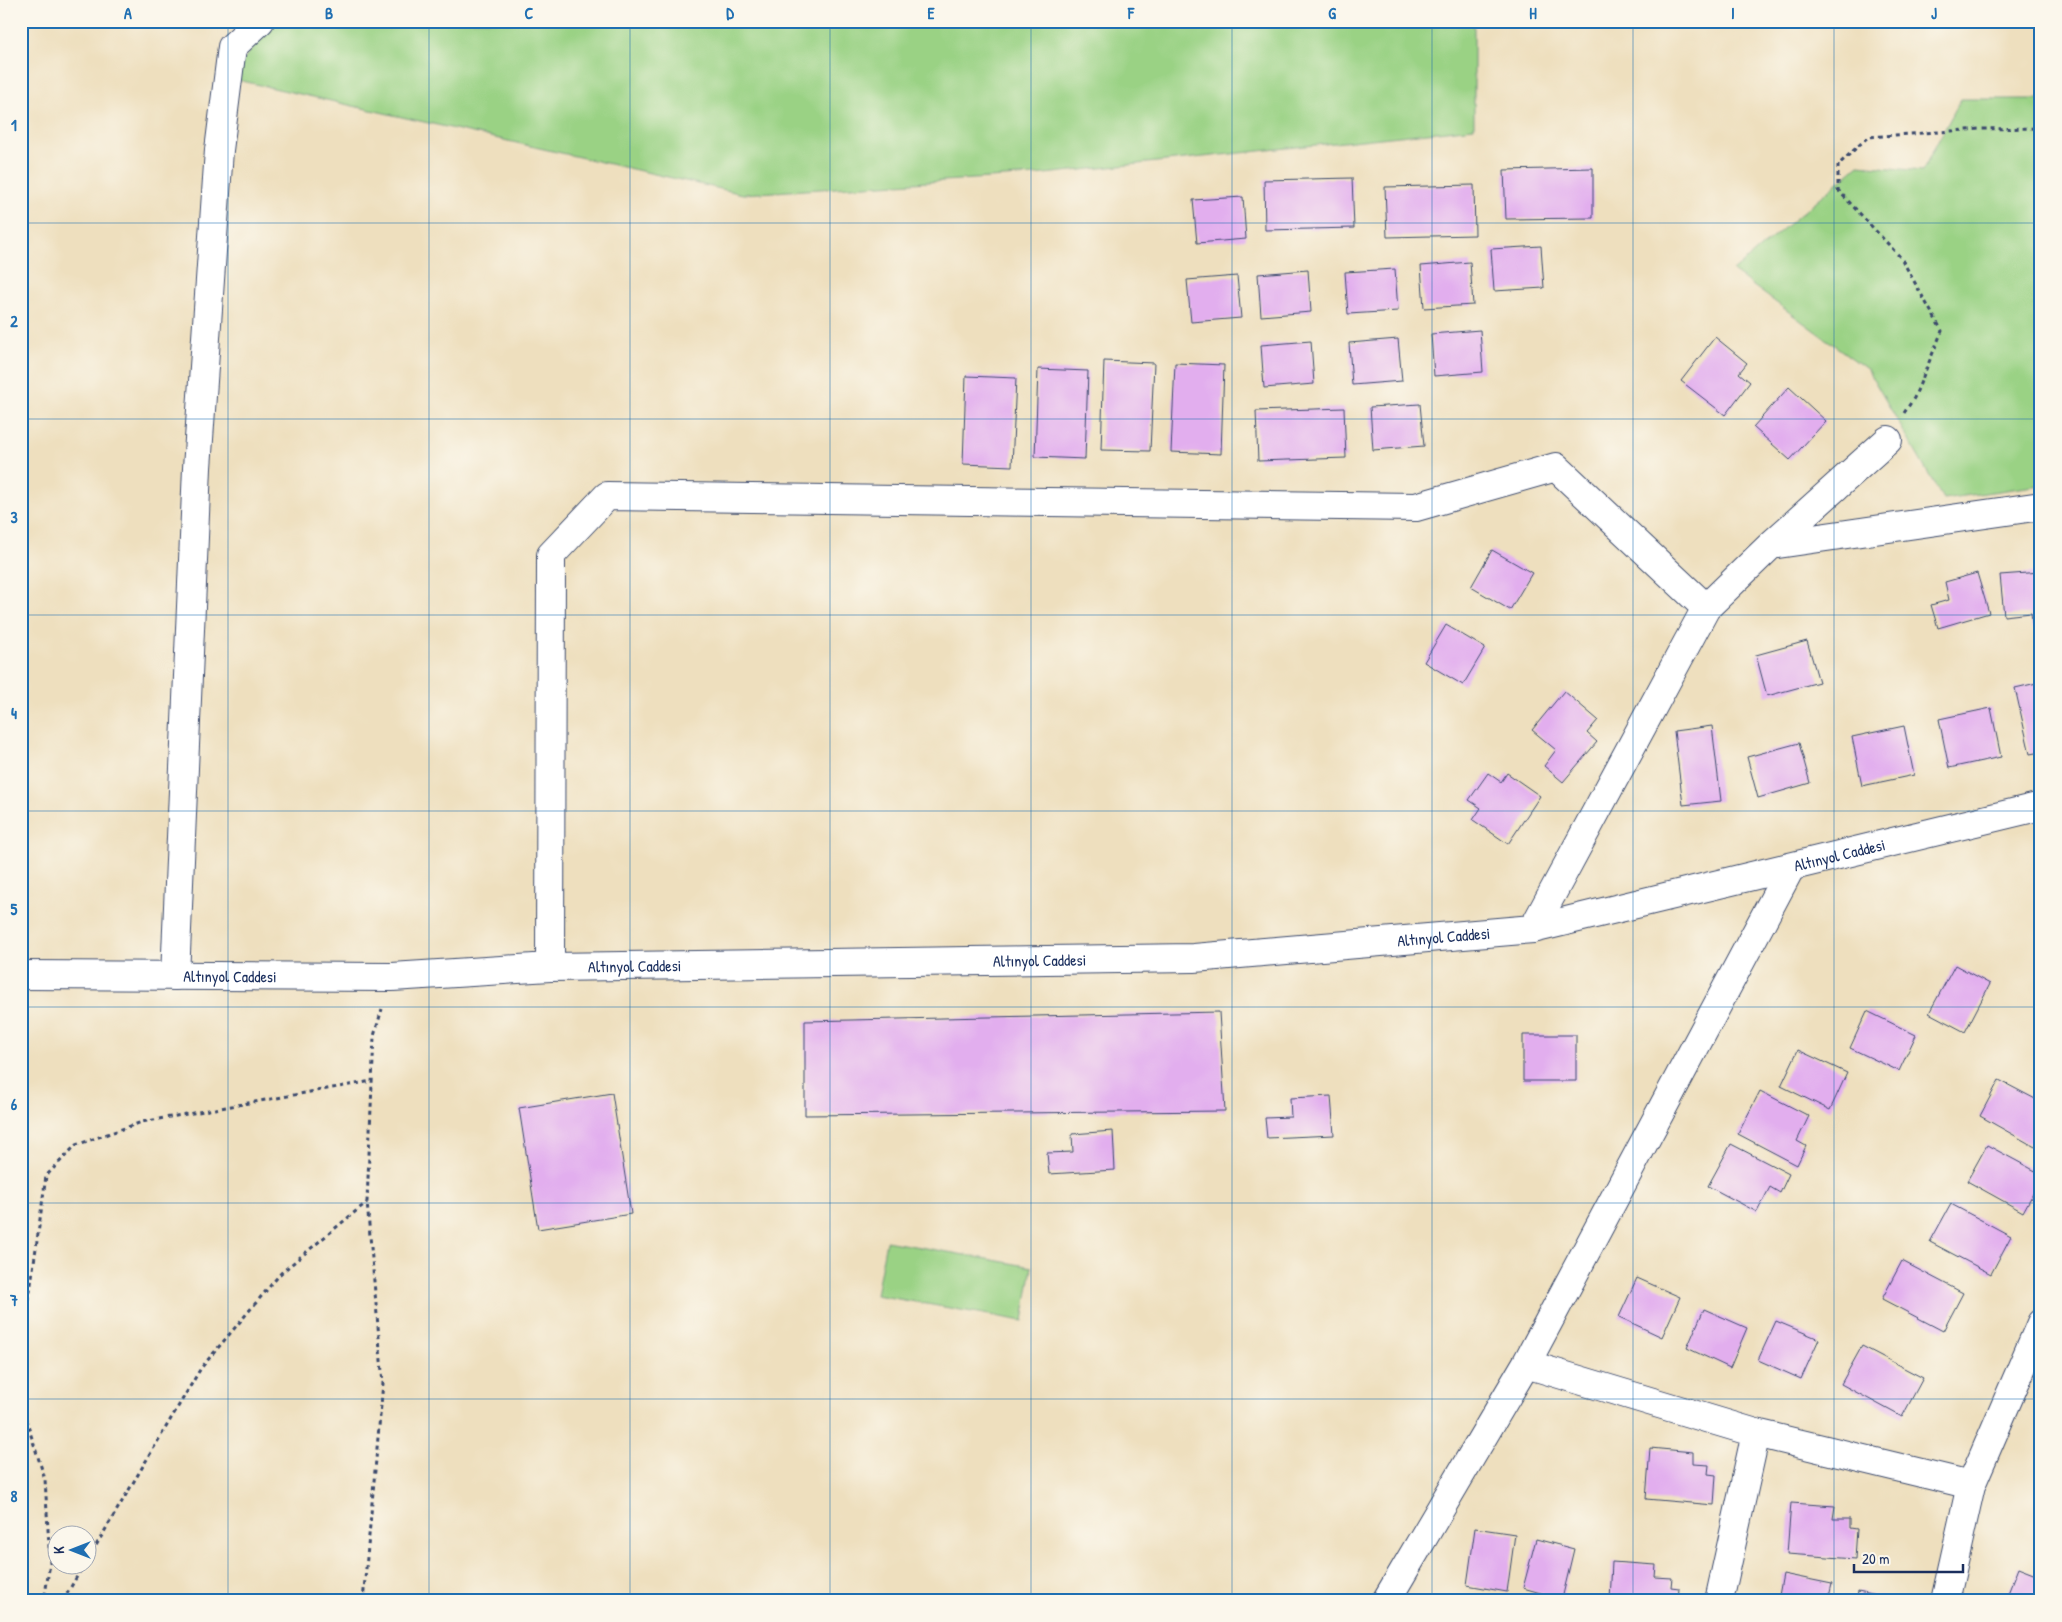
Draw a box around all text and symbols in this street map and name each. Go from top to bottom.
text: A [124,2,132,24]
text: B [325,2,333,24]
text: C [525,2,534,24]
text: D [726,2,734,24]
text: E [927,2,935,24]
text: F [1127,2,1135,24]
text: G [1328,2,1336,24]
text: H [1529,2,1537,24]
text: I [1731,2,1735,24]
text: J [1931,2,1937,24]
text: 1 [11,114,17,136]
text: 2 [10,310,18,332]
text: 3 [10,506,18,528]
text: 4 [11,702,17,724]
street label: Altınyol Caddesi [1792,833,1887,876]
text: 5 [11,898,18,920]
street label: Altınyol Caddesi [1396,922,1491,952]
street label: Altınyol Caddesi [993,949,1086,972]
street label: Altınyol Caddesi [588,954,681,977]
street label: Altınyol Caddesi [183,965,277,987]
text: 6 [11,1093,18,1115]
text: 7 [9,1289,18,1311]
text: 8 [11,1485,18,1507]
north arrow [48,1524,98,1574]
scale bar [1854,1542,1963,1574]
text: K [49,1546,68,1554]
text: 20 m [1862,1548,1889,1569]

